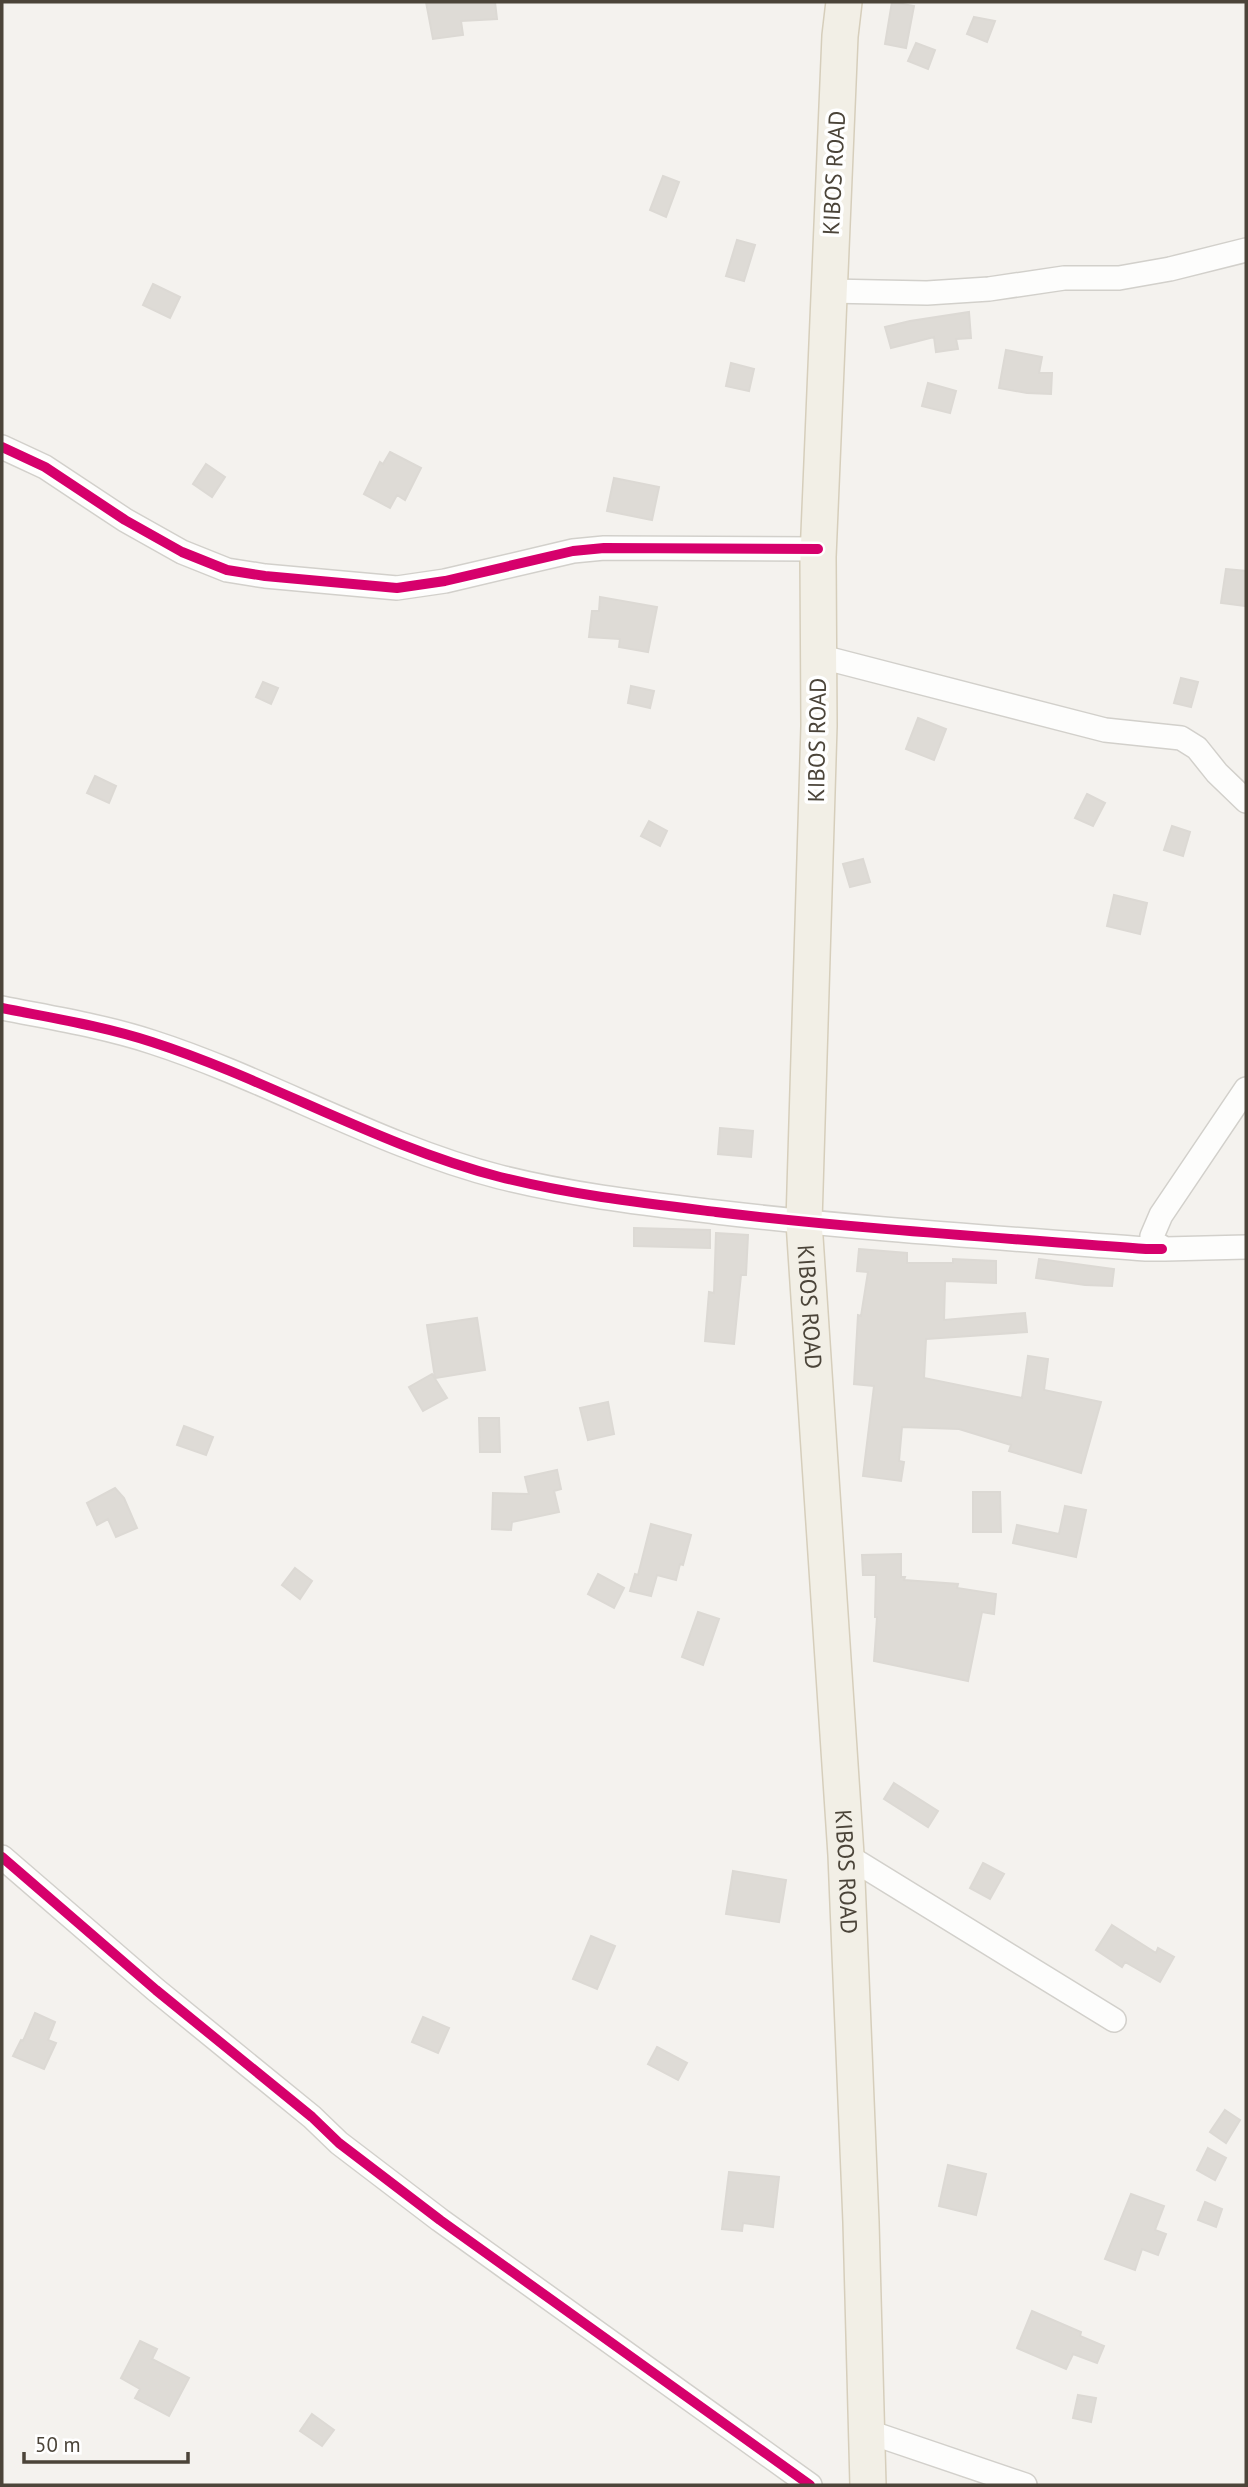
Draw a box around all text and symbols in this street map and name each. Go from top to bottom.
street label: KIBOS ROAD [816,110,851,236]
street label: KIBOS ROAD [801,677,832,803]
street label: KIBOS ROAD [792,1244,829,1370]
street label: KIBOS ROAD [829,1808,864,1935]
scale bar [24,2420,189,2464]
text: 50 m [35,2431,81,2458]

